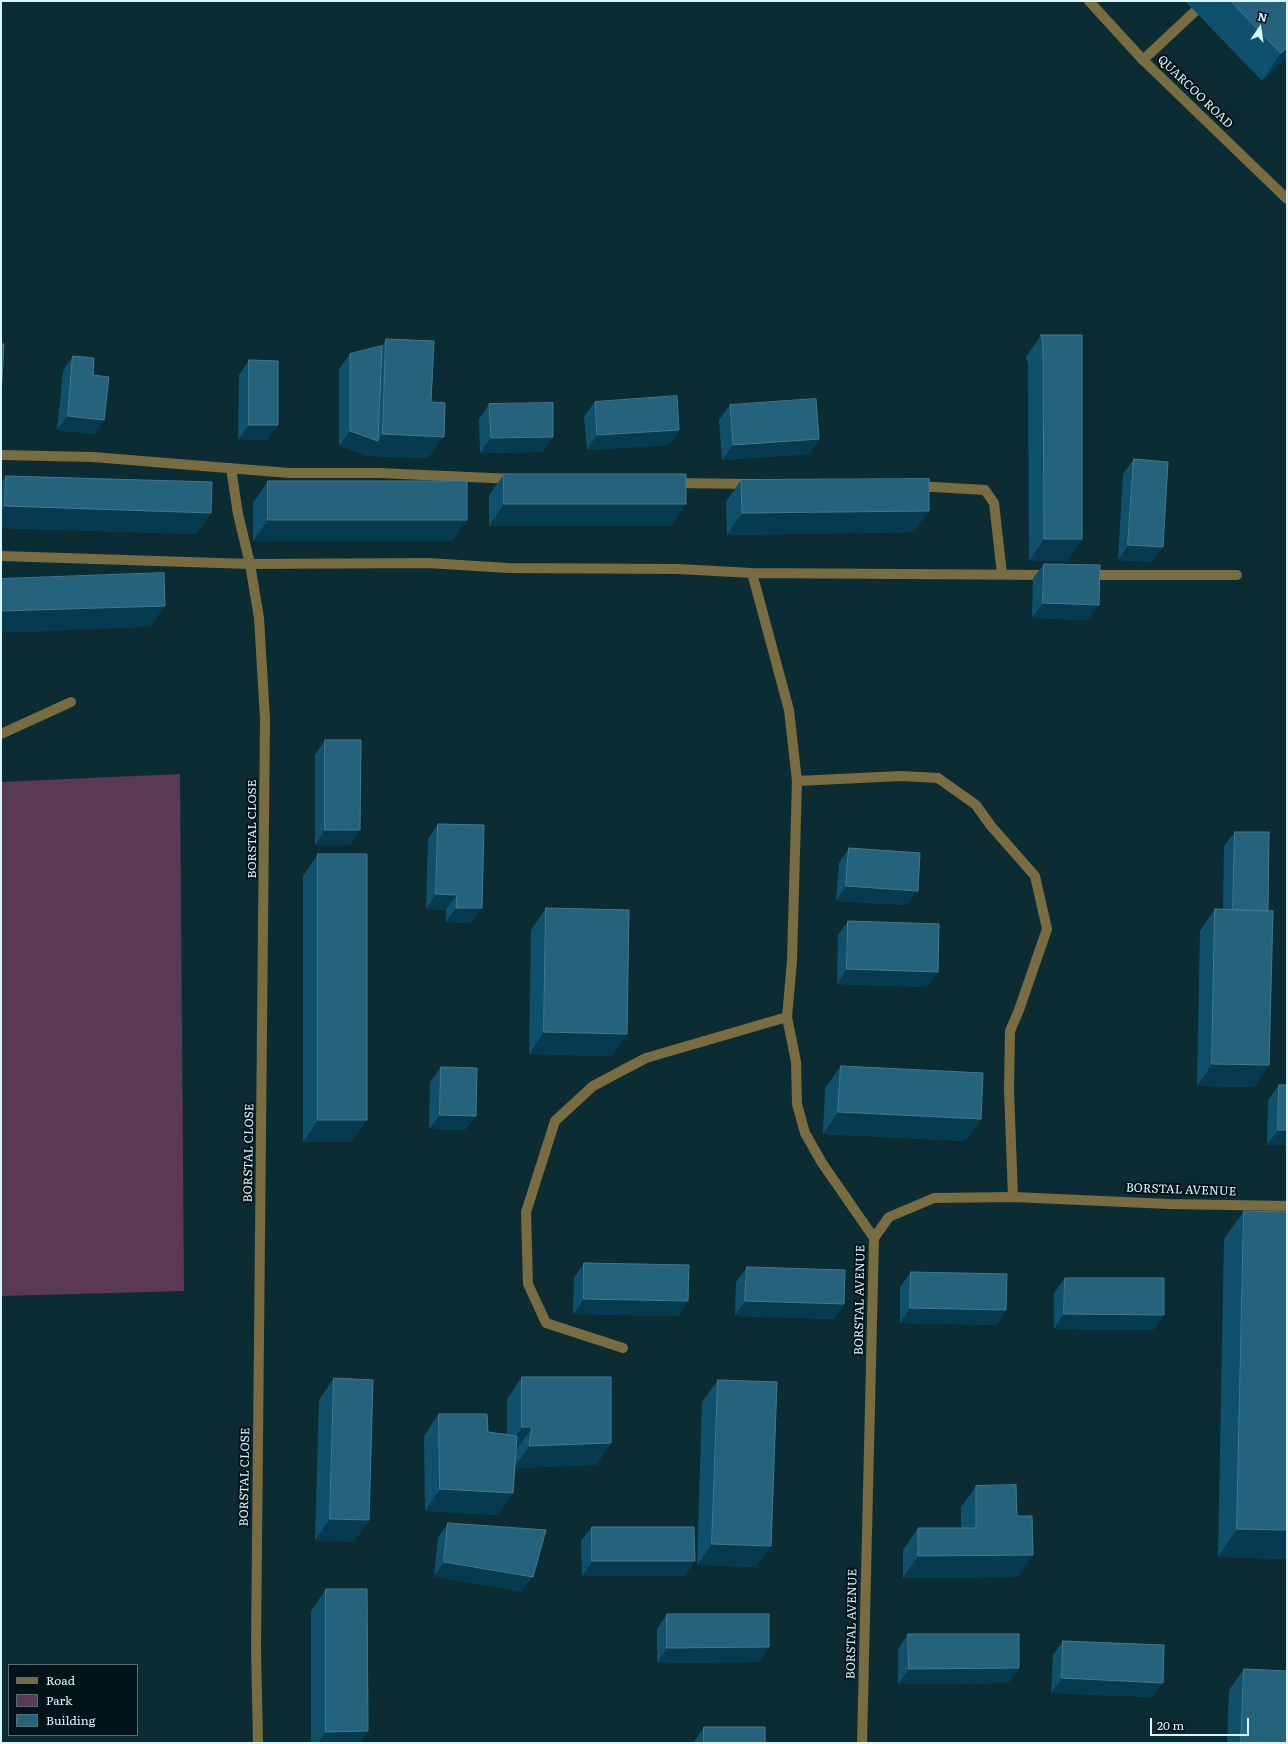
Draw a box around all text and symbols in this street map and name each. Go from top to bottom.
text: N [1256,7,1269,25]
north arrow [1240,8,1280,48]
street label: QUARCOO ROAD [1154,53,1236,131]
street label: BORSTAL CLOSE [245,780,259,878]
street label: BORSTAL CLOSE [241,1103,257,1203]
street label: BORSTAL AVENUE [1126,1181,1236,1199]
street label: BORSTAL AVENUE [852,1245,868,1355]
street label: BORSTAL CLOSE [237,1427,253,1527]
street label: BORSTAL AVENUE [844,1569,860,1679]
legend [8,1664,138,1736]
text: Road [46,1671,75,1689]
text: Park [46,1691,72,1709]
scale bar [1152,1710,1251,1736]
text: Building [46,1711,95,1729]
text: 20 m [1157,1716,1184,1734]

